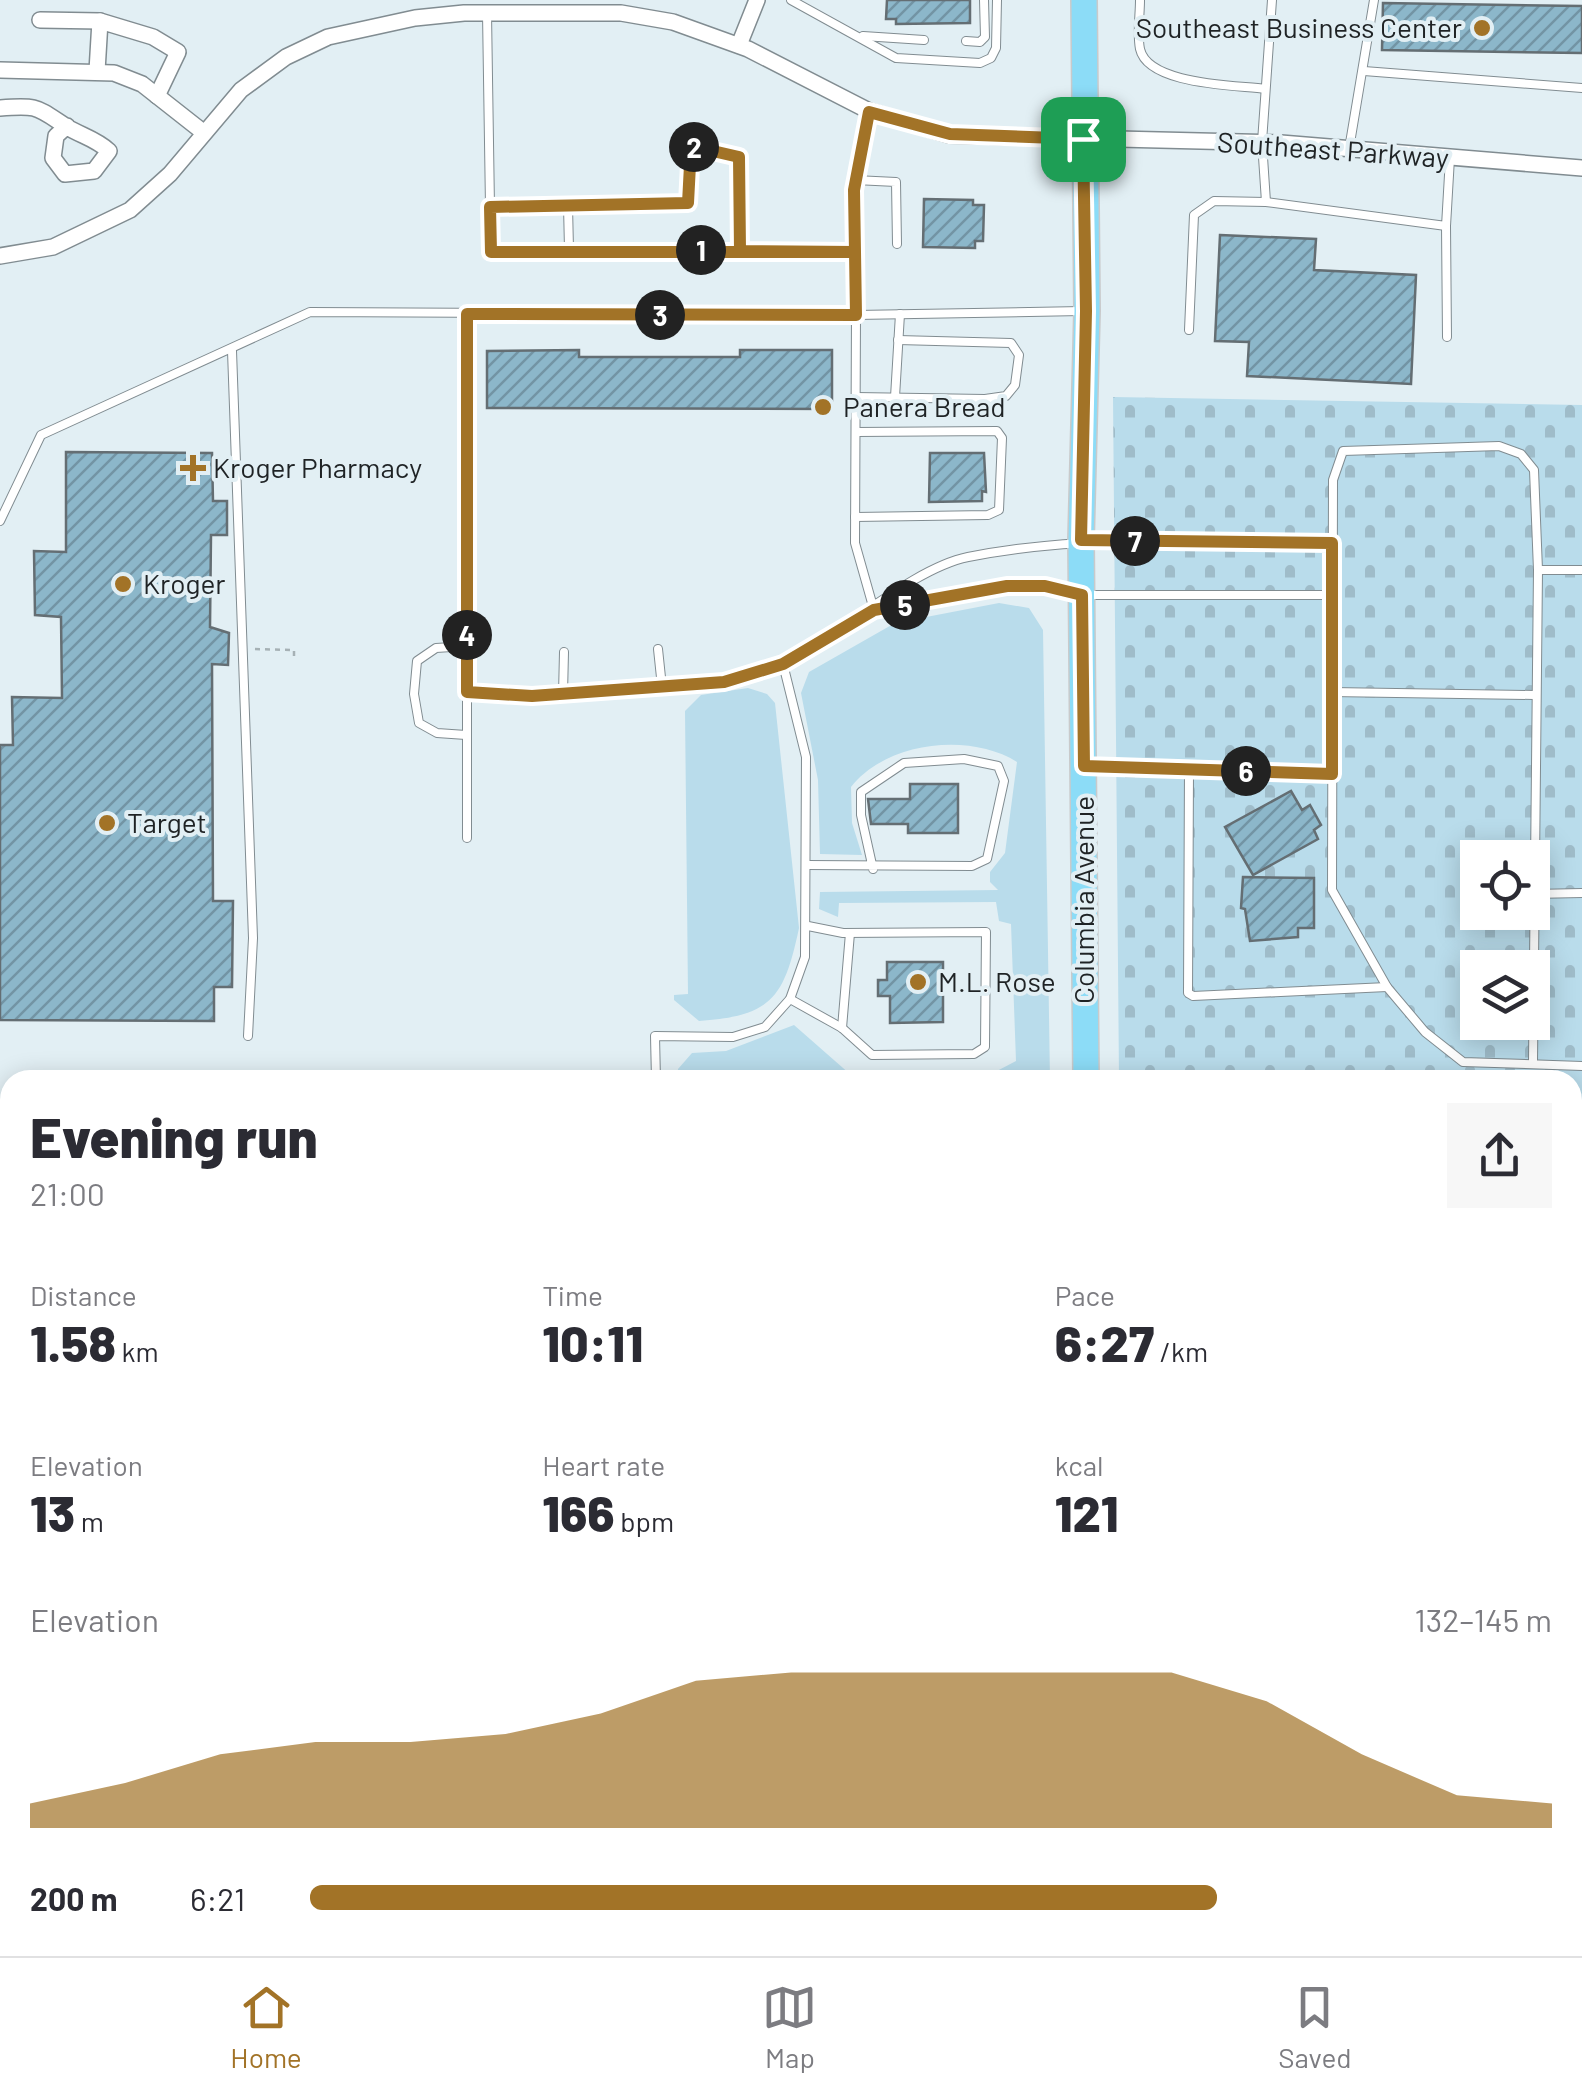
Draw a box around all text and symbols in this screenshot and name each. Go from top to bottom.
place label: Southeast Business Center [1136,10,1462,44]
marker: Southeast Business Center [1471,17,1493,39]
pin [1041,97,1126,182]
icon: arrive [1056,112,1111,167]
pin: 2 [669,122,719,172]
street label: Southeast Parkway [1216,124,1450,174]
text: 2 [686,130,702,164]
pin: 1 [676,225,726,275]
text: 1 [696,233,706,267]
pin: 3 [635,290,685,340]
text: 3 [652,298,668,332]
place label: Panera Bread [843,389,1006,423]
marker: Panera Bread [812,396,834,418]
place label: Kroger Pharmacy [213,450,422,484]
marker: Kroger Pharmacy [182,457,204,479]
pin: 7 [1110,516,1160,566]
text: 7 [1128,524,1142,558]
place label: Kroger [143,566,226,600]
marker: Kroger [112,573,134,595]
pin: 5 [880,580,930,630]
text: 5 [897,588,913,622]
pin: 4 [442,610,492,660]
text: 4 [459,618,475,652]
pin: 6 [1221,746,1271,796]
text: 6 [1238,754,1254,788]
street label: Columbia Avenue [1066,796,1100,1004]
place label: Target [127,805,207,839]
marker: Target [96,812,118,834]
map controls [1460,840,1550,1040]
button: locate [1460,840,1550,930]
button: layers [1460,950,1550,1040]
place label: M.L. Rose [938,964,1056,998]
marker: M.L. Rose [907,971,929,993]
text: Evening run [30,1103,318,1169]
button: share [1447,1103,1552,1208]
text: 21:00 [30,1174,105,1212]
text: Distance [30,1278,137,1312]
text: Time [542,1278,603,1312]
text: Pace [1055,1278,1115,1312]
text: 1.58 [30,1312,116,1372]
text: 10:11 [542,1312,643,1372]
text: 6:27 [1055,1312,1154,1372]
text: km [116,1334,159,1368]
text: /km [1154,1334,1208,1368]
text: Elevation [30,1448,143,1482]
text: Heart rate [542,1448,665,1482]
text: kcal [1055,1448,1103,1482]
text: 13 [30,1482,75,1542]
text: 166 [542,1482,615,1542]
text: 121 [1055,1482,1118,1542]
text: m [75,1504,104,1538]
text: bpm [615,1504,674,1538]
text: Elevation [30,1600,159,1638]
text: 132–145 m [1415,1600,1552,1638]
text: 200 m [30,1879,118,1917]
text: 6:21 [190,1879,245,1917]
tab: Home [230,1980,302,2074]
tab: Map [762,1980,817,2074]
tab: Saved [1278,1980,1352,2074]

